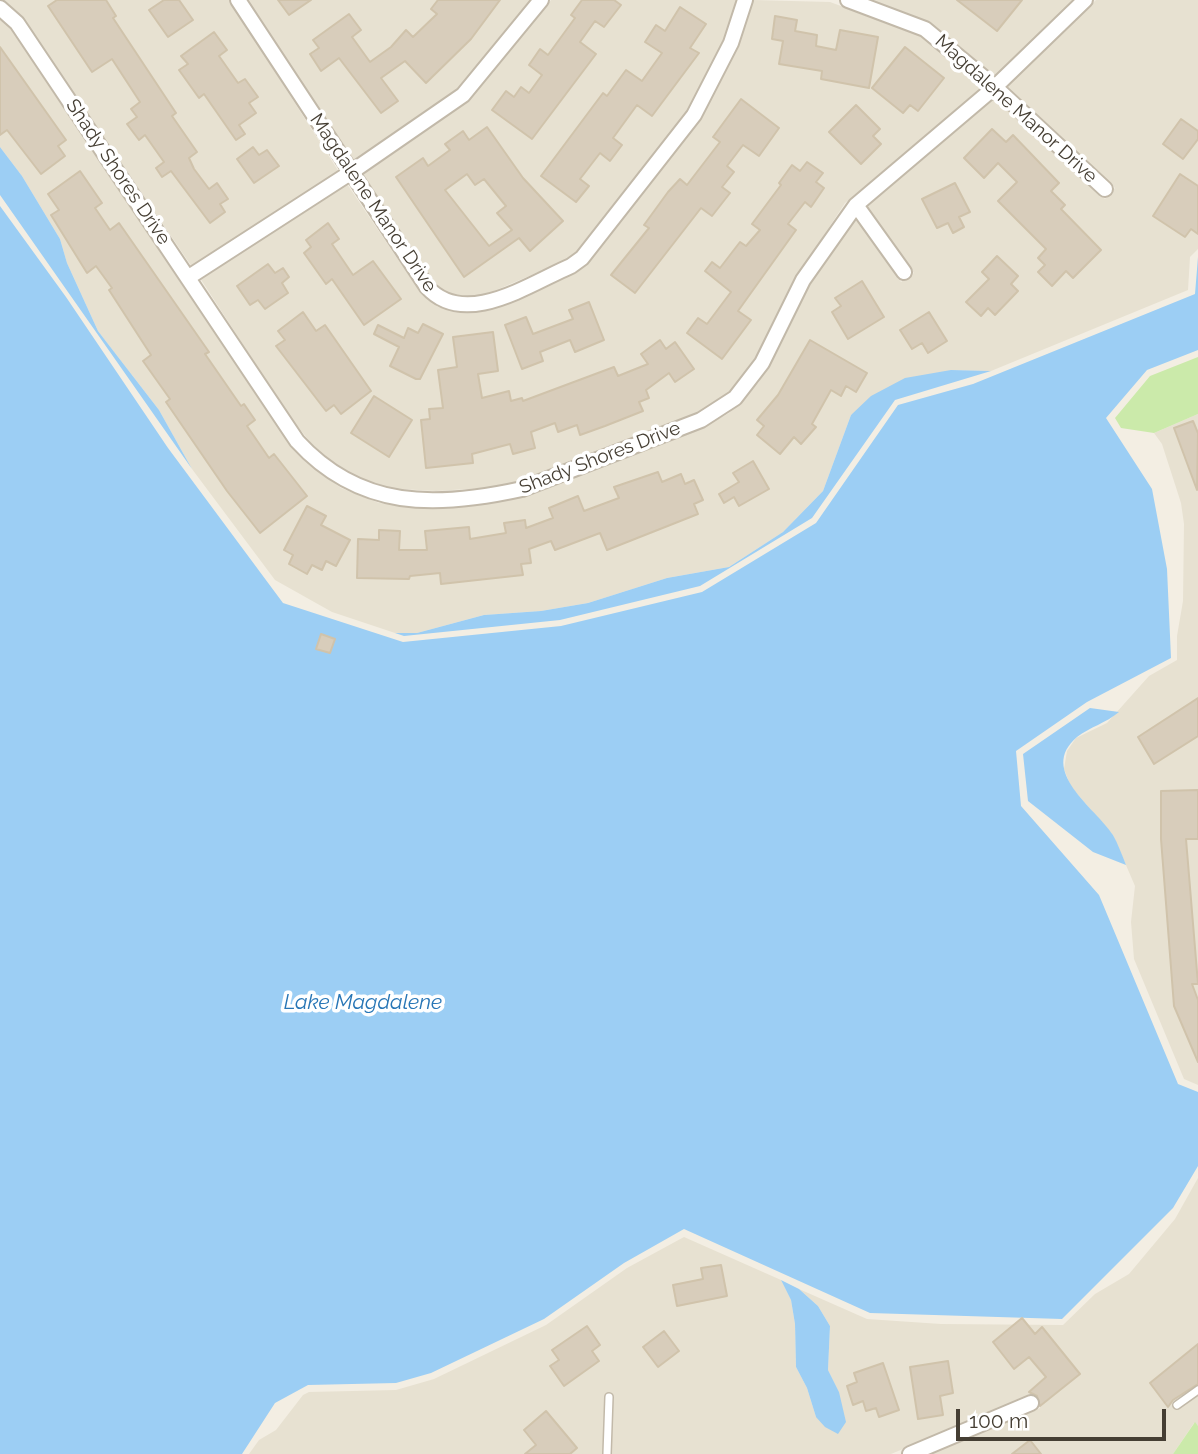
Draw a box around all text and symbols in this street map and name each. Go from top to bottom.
street label: Magdalene Manor Drive [930,30,1102,188]
street label: Shady Shores Drive [61,95,175,249]
street label: Magdalene Manor Drive [305,109,441,297]
street label: Shady Shores Drive [516,417,684,499]
water label: Lake Magdalene [284,990,442,1016]
scale bar [960,1394,1170,1438]
text: 100 m [969,1408,1028,1433]

